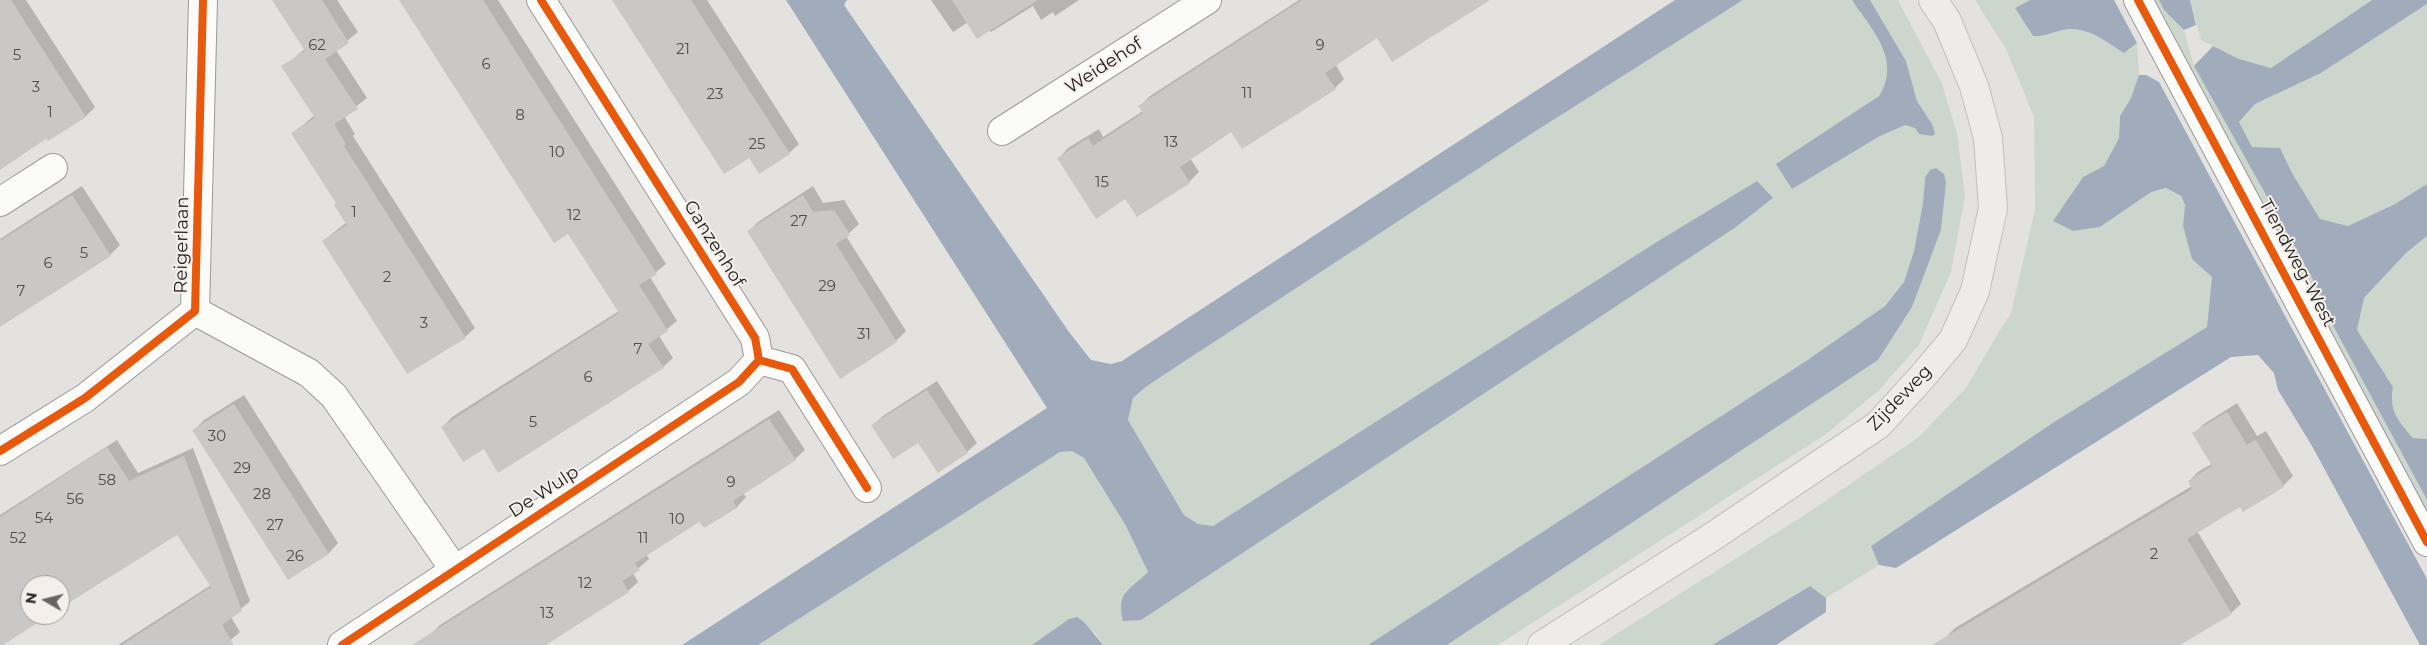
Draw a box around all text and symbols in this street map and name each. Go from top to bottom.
street label: Weidehof [1061,33,1147,99]
house number: 62 [308,37,326,55]
house number: 9 [1315,37,1325,55]
house number: 21 [676,41,690,59]
house number: 5 [13,47,21,65]
house number: 6 [481,56,491,74]
house number: 3 [32,79,40,97]
house number: 11 [1242,85,1252,103]
house number: 23 [707,86,723,104]
house number: 1 [47,104,53,122]
house number: 8 [515,107,525,125]
house number: 13 [1164,134,1178,152]
house number: 25 [748,136,766,154]
house number: 10 [549,144,565,162]
house number: 15 [1095,174,1109,192]
street label: Tiendweg-West [2254,195,2340,331]
street label: Reigerlaan [170,196,194,294]
street label: Ganzenhof [679,197,749,291]
house number: 1 [351,204,357,222]
house number: 12 [567,207,581,225]
house number: 27 [790,213,808,231]
house number: 5 [80,245,88,263]
house number: 6 [43,255,53,273]
house number: 2 [383,269,391,287]
house number: 29 [818,278,836,296]
house number: 7 [17,283,25,301]
house number: 3 [420,315,428,333]
house number: 31 [857,326,871,344]
house number: 7 [634,341,642,359]
street label: Zijdeweg [1863,361,1937,435]
house number: 6 [583,369,593,387]
house number: 5 [529,414,537,432]
house number: 30 [208,428,226,446]
house number: 29 [233,460,251,478]
street label: De Wulp [505,461,583,523]
house number: 58 [98,472,116,490]
house number: 9 [726,474,736,492]
house number: 28 [253,486,271,504]
house number: 56 [66,491,84,509]
house number: 54 [35,510,53,528]
house number: 10 [669,511,685,529]
house number: 27 [266,517,284,535]
house number: 52 [10,530,26,548]
house number: 11 [638,530,648,548]
house number: 2 [2150,546,2158,564]
house number: 26 [286,548,304,566]
north arrow [20,575,70,625]
house number: 12 [578,575,592,593]
text: N [21,591,41,605]
house number: 13 [540,605,554,623]

